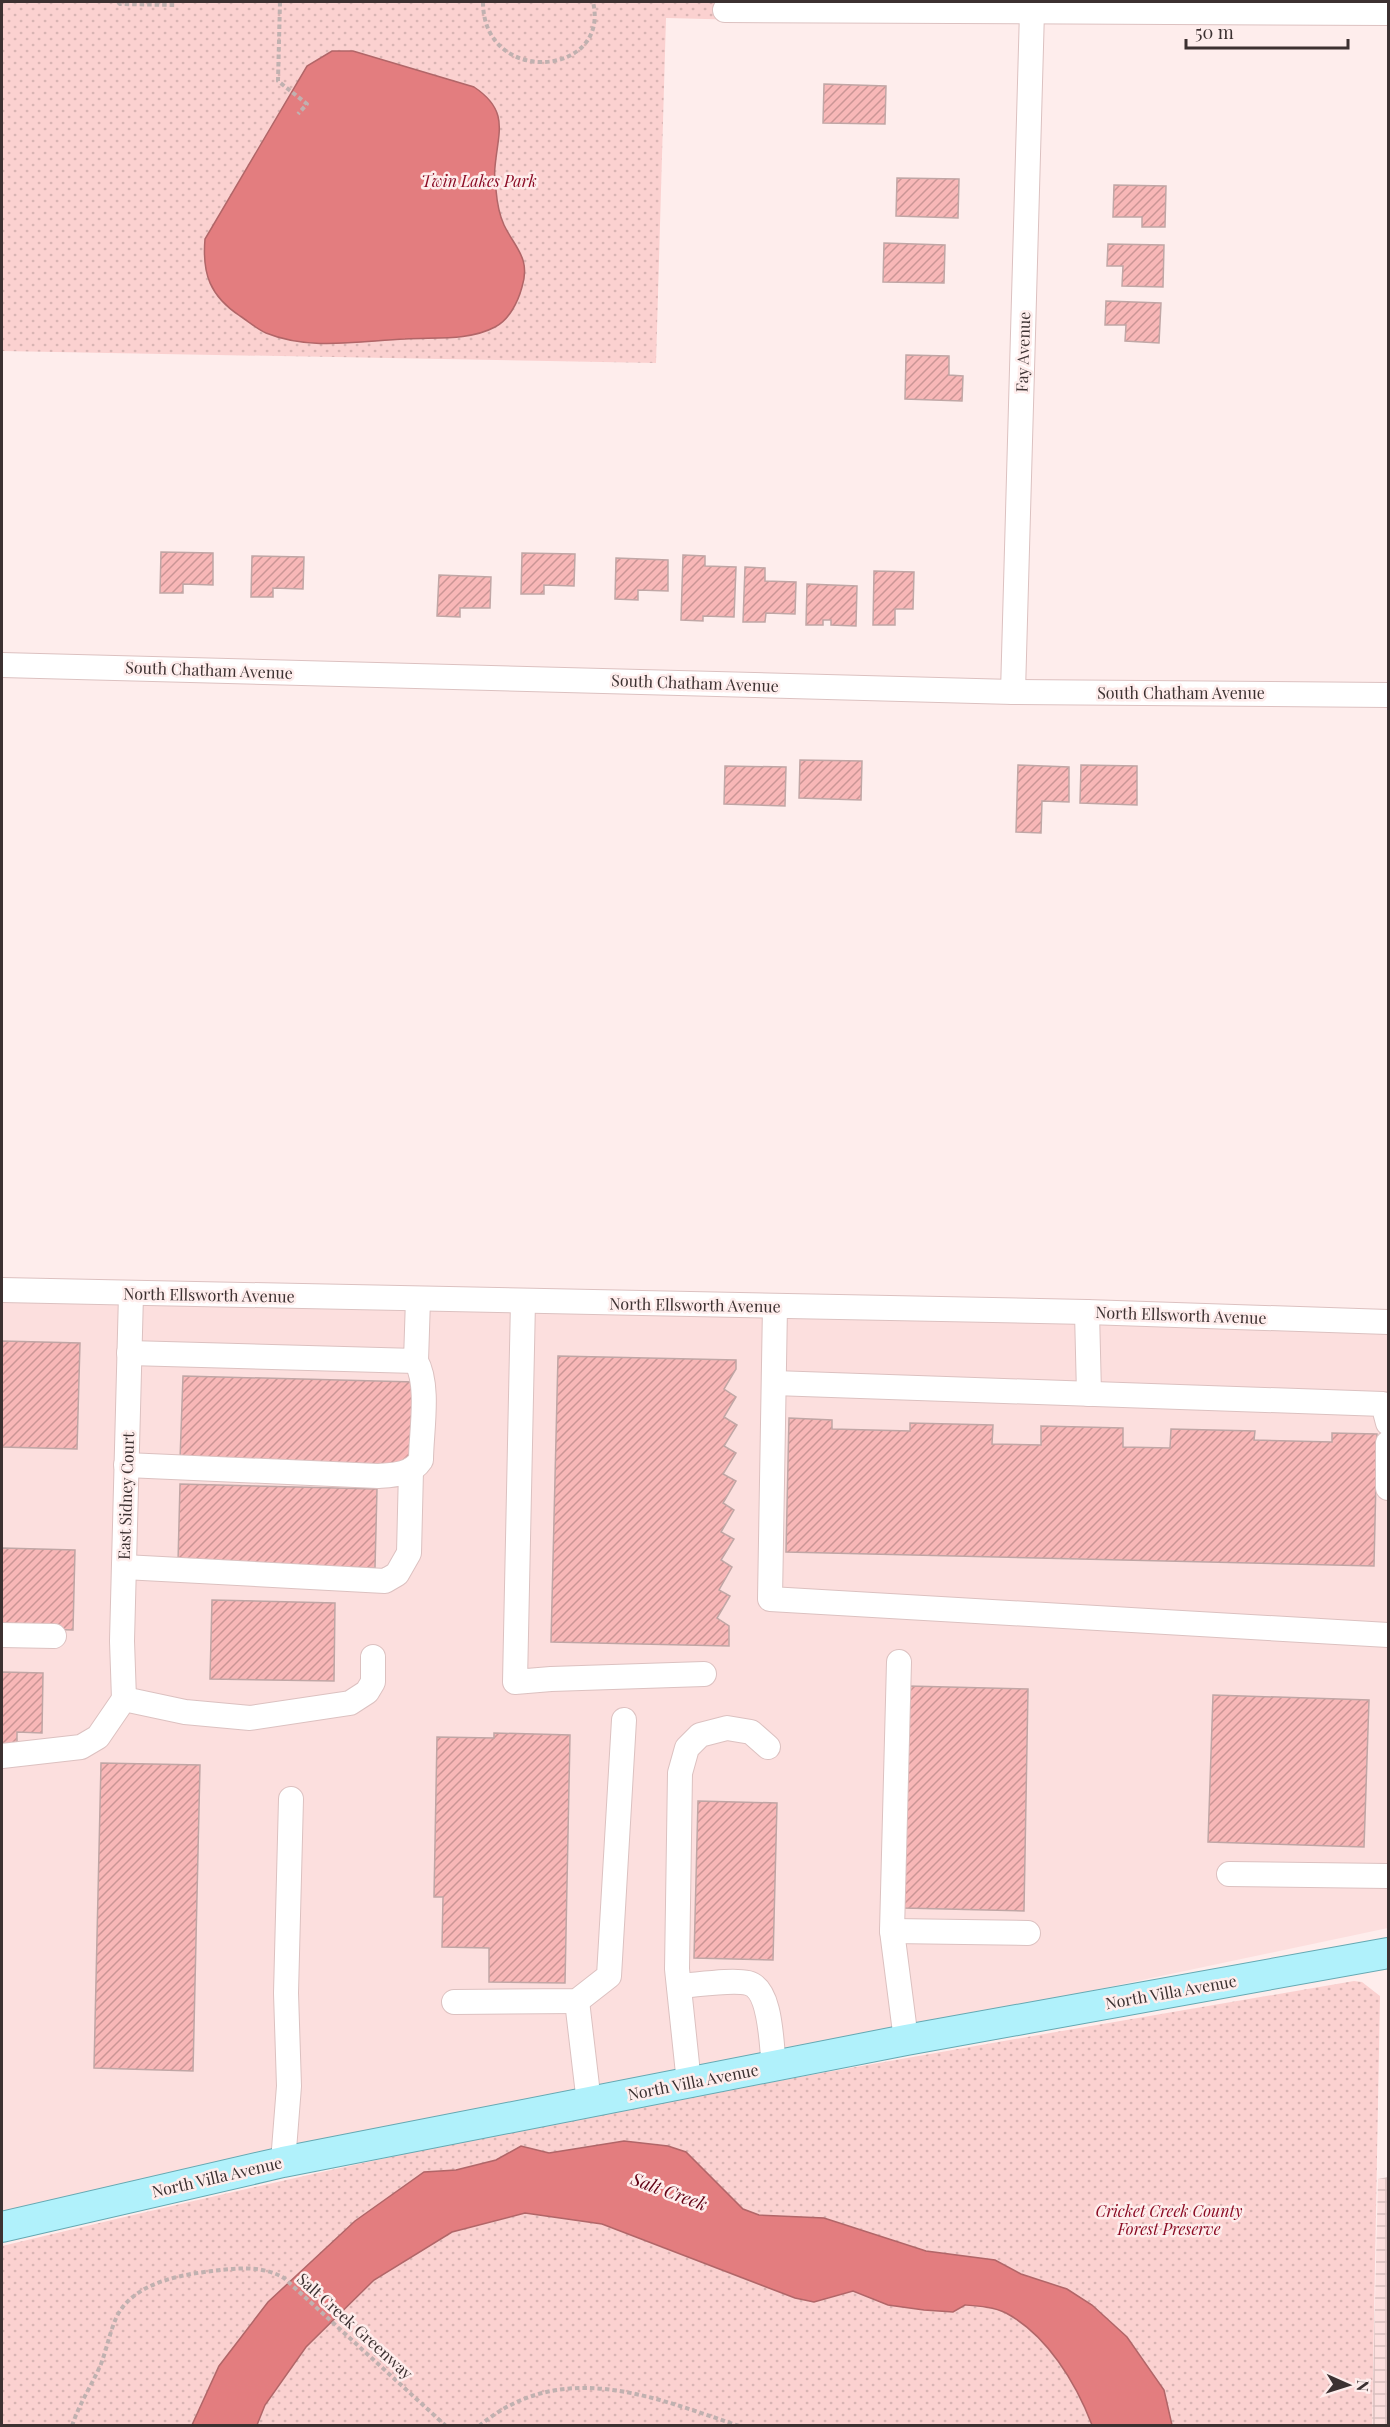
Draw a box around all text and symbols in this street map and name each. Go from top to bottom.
scale bar [1186,12,1348,50]
text: 50 m [1195,20,1234,44]
park label: Twin Lakes Park [421,170,537,191]
street label: Fay Avenue [1011,311,1034,393]
street label: South Chatham Avenue [125,656,293,683]
street label: South Chatham Avenue [611,669,779,696]
street label: South Chatham Avenue [1097,682,1265,703]
street label: North Ellsworth Avenue [123,1283,295,1306]
street label: North Ellsworth Avenue [609,1293,781,1316]
street label: North Ellsworth Avenue [1095,1301,1267,1328]
street label: East Sidney Court [113,1431,138,1560]
street label: North Villa Avenue [1104,1970,1238,2013]
street label: North Villa Avenue [626,2059,760,2104]
street label: North Villa Avenue [150,2151,284,2202]
water label: Salt Creek [627,2166,711,2216]
park label: Cricket Creek County Forest Preserve [1096,2200,1243,2239]
street label: Salt Creek Greenway [293,2268,418,2383]
north arrow [1318,2355,1378,2415]
text: N [1353,2379,1374,2393]

